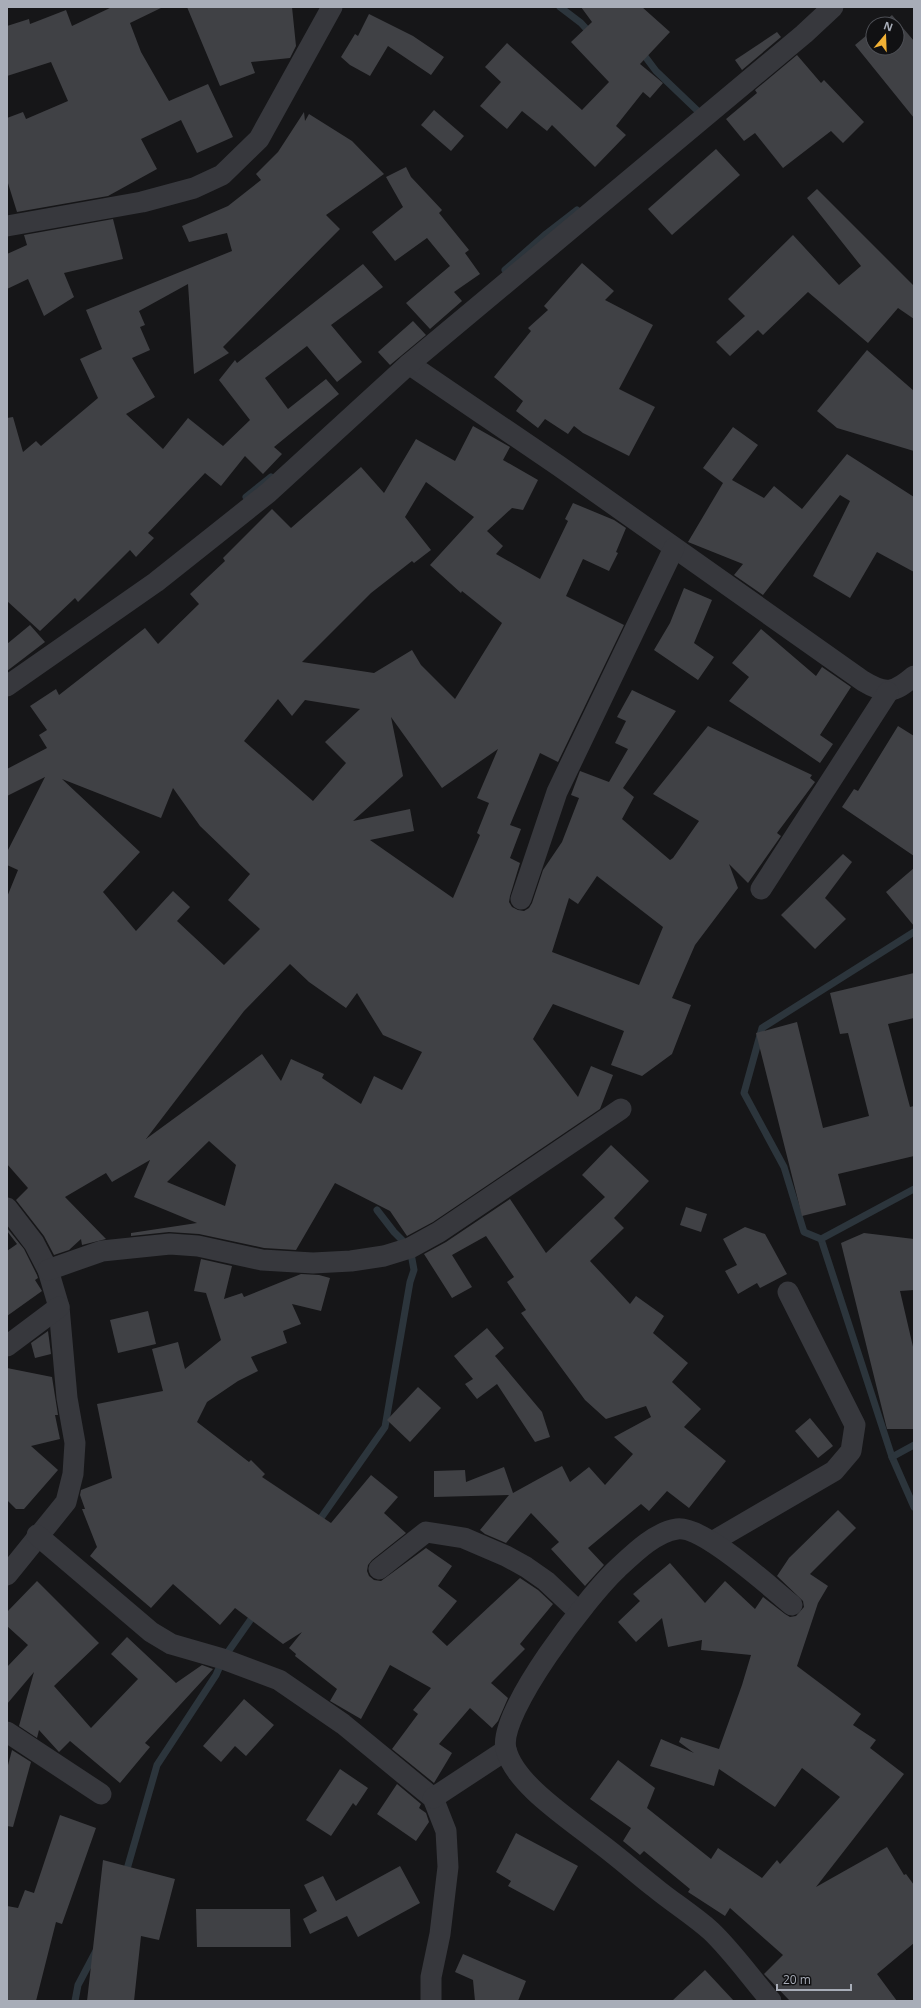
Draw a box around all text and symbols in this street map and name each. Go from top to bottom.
north arrow [865,16,905,56]
text: N [882,18,895,35]
scale bar [777,1966,851,1992]
text: 20 m [783,1971,811,1988]

